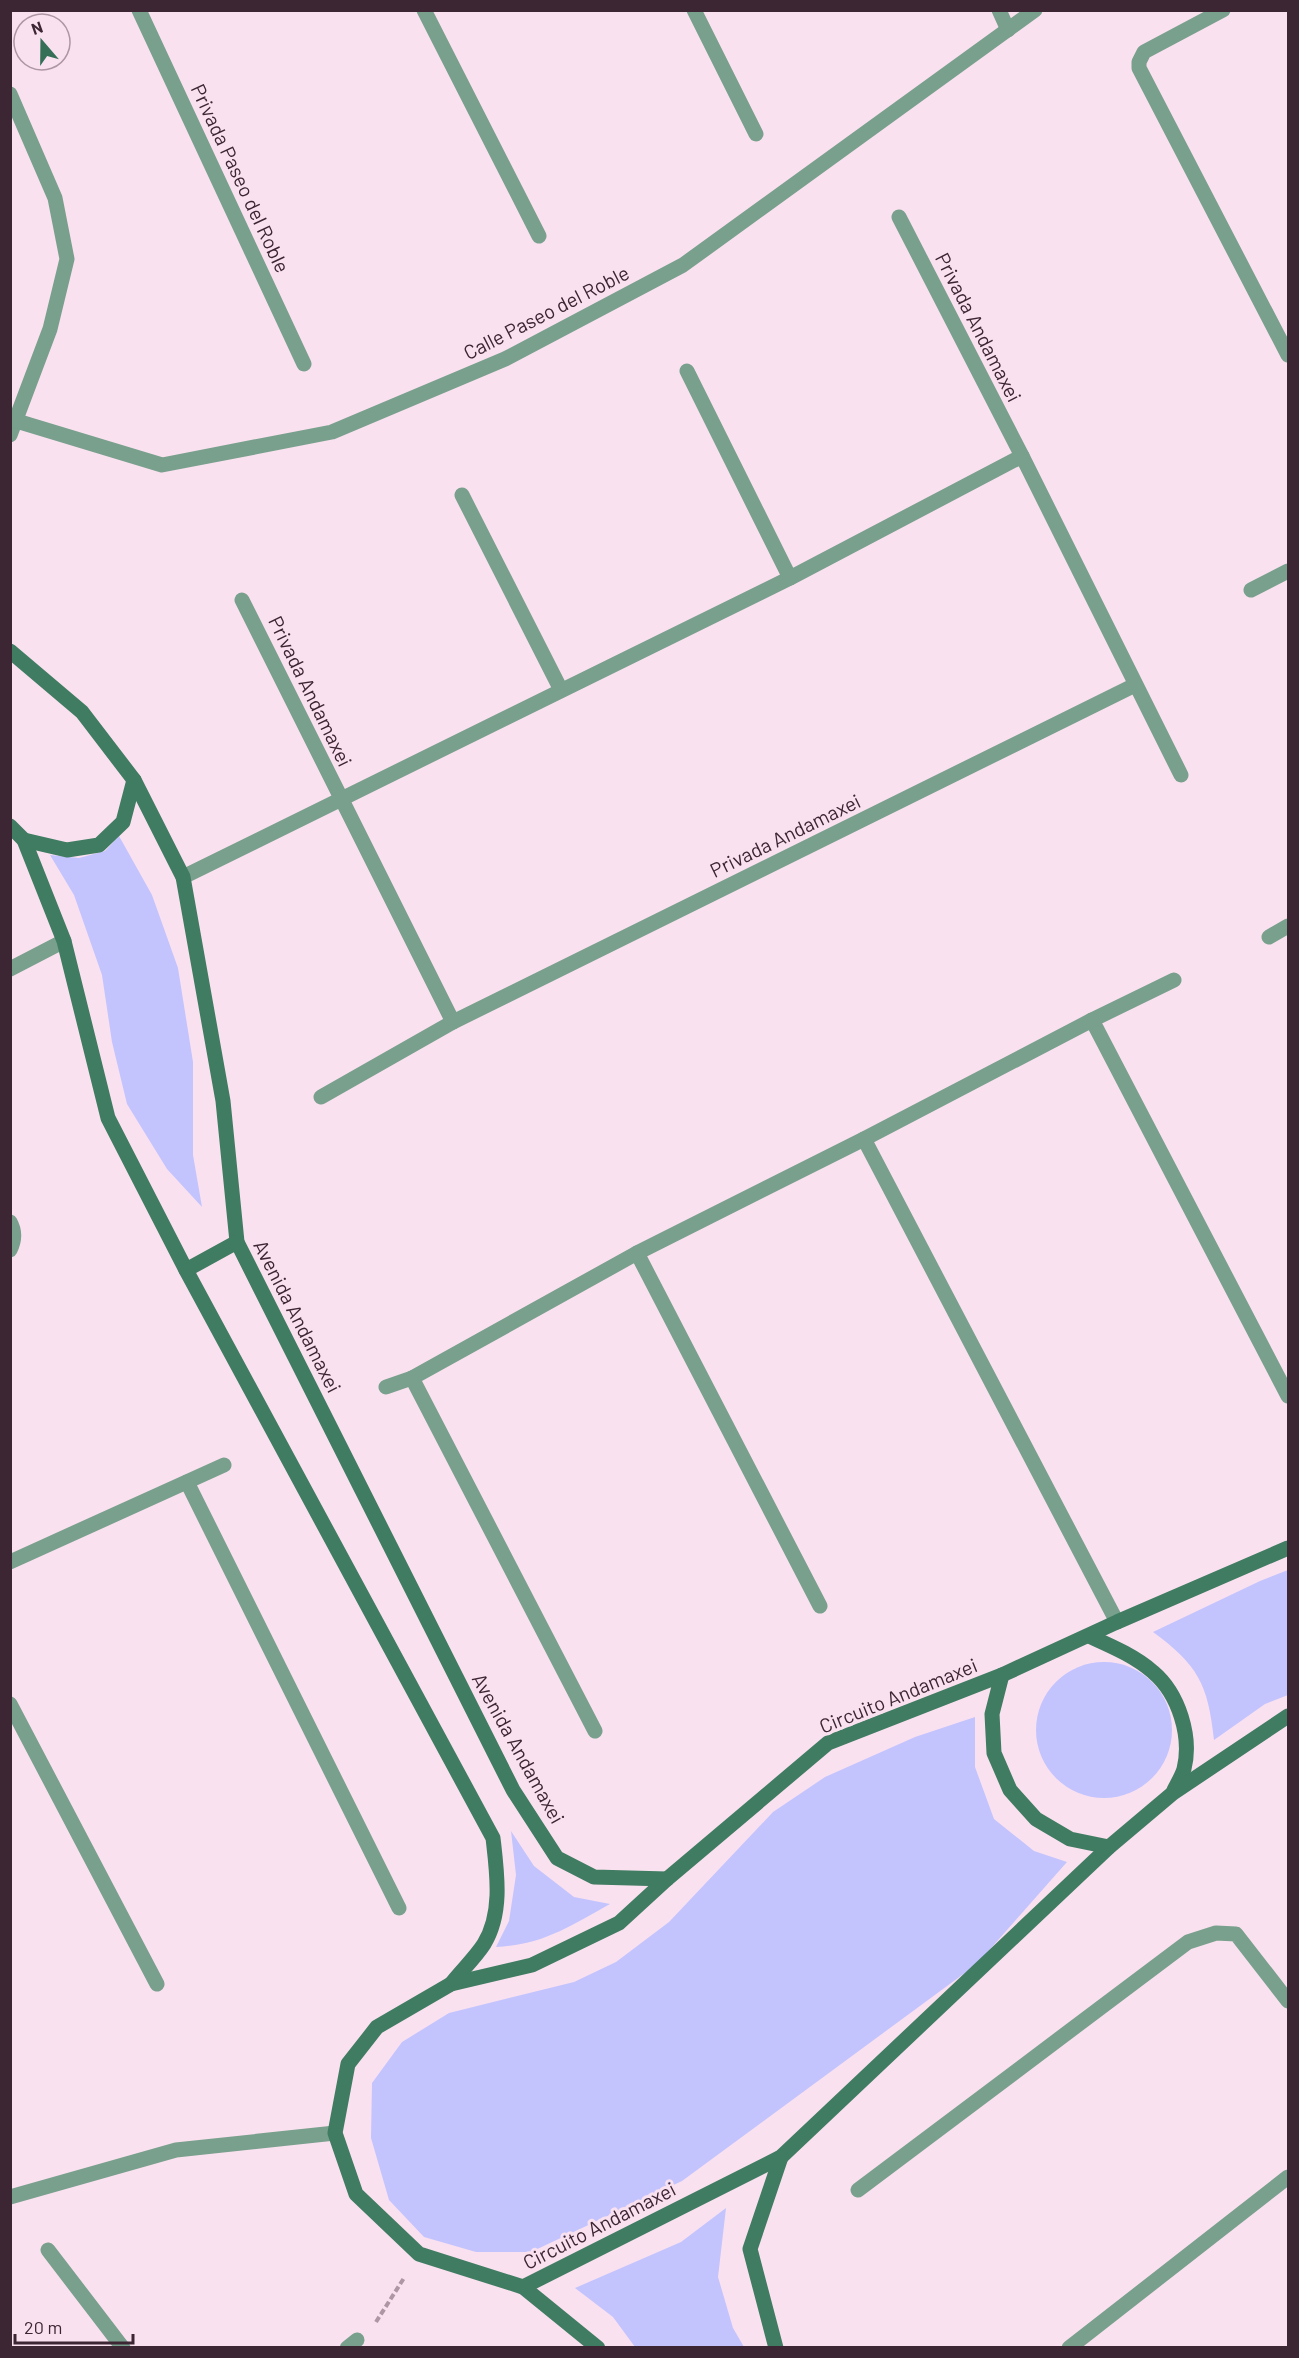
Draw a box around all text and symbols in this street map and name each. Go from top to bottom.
north arrow [12,12,72,72]
text: N [28,17,45,38]
street label: Privada Paseo del Roble [187,80,295,276]
street label: Privada Andamaxei [931,248,1027,406]
street label: Calle Paseo del Roble [459,260,633,364]
street label: Privada Andamaxei [264,612,358,770]
street label: Privada Andamaxei [706,788,864,882]
street label: Avenida Andamaxei [249,1236,347,1396]
street label: Circuito Andamaxei [816,1652,980,1738]
street label: Avenida Andamaxei [468,1669,570,1827]
street label: Circuito Andamaxei [519,2176,679,2274]
scale bar [15,2307,134,2345]
text: 20 m [24,2316,62,2338]

